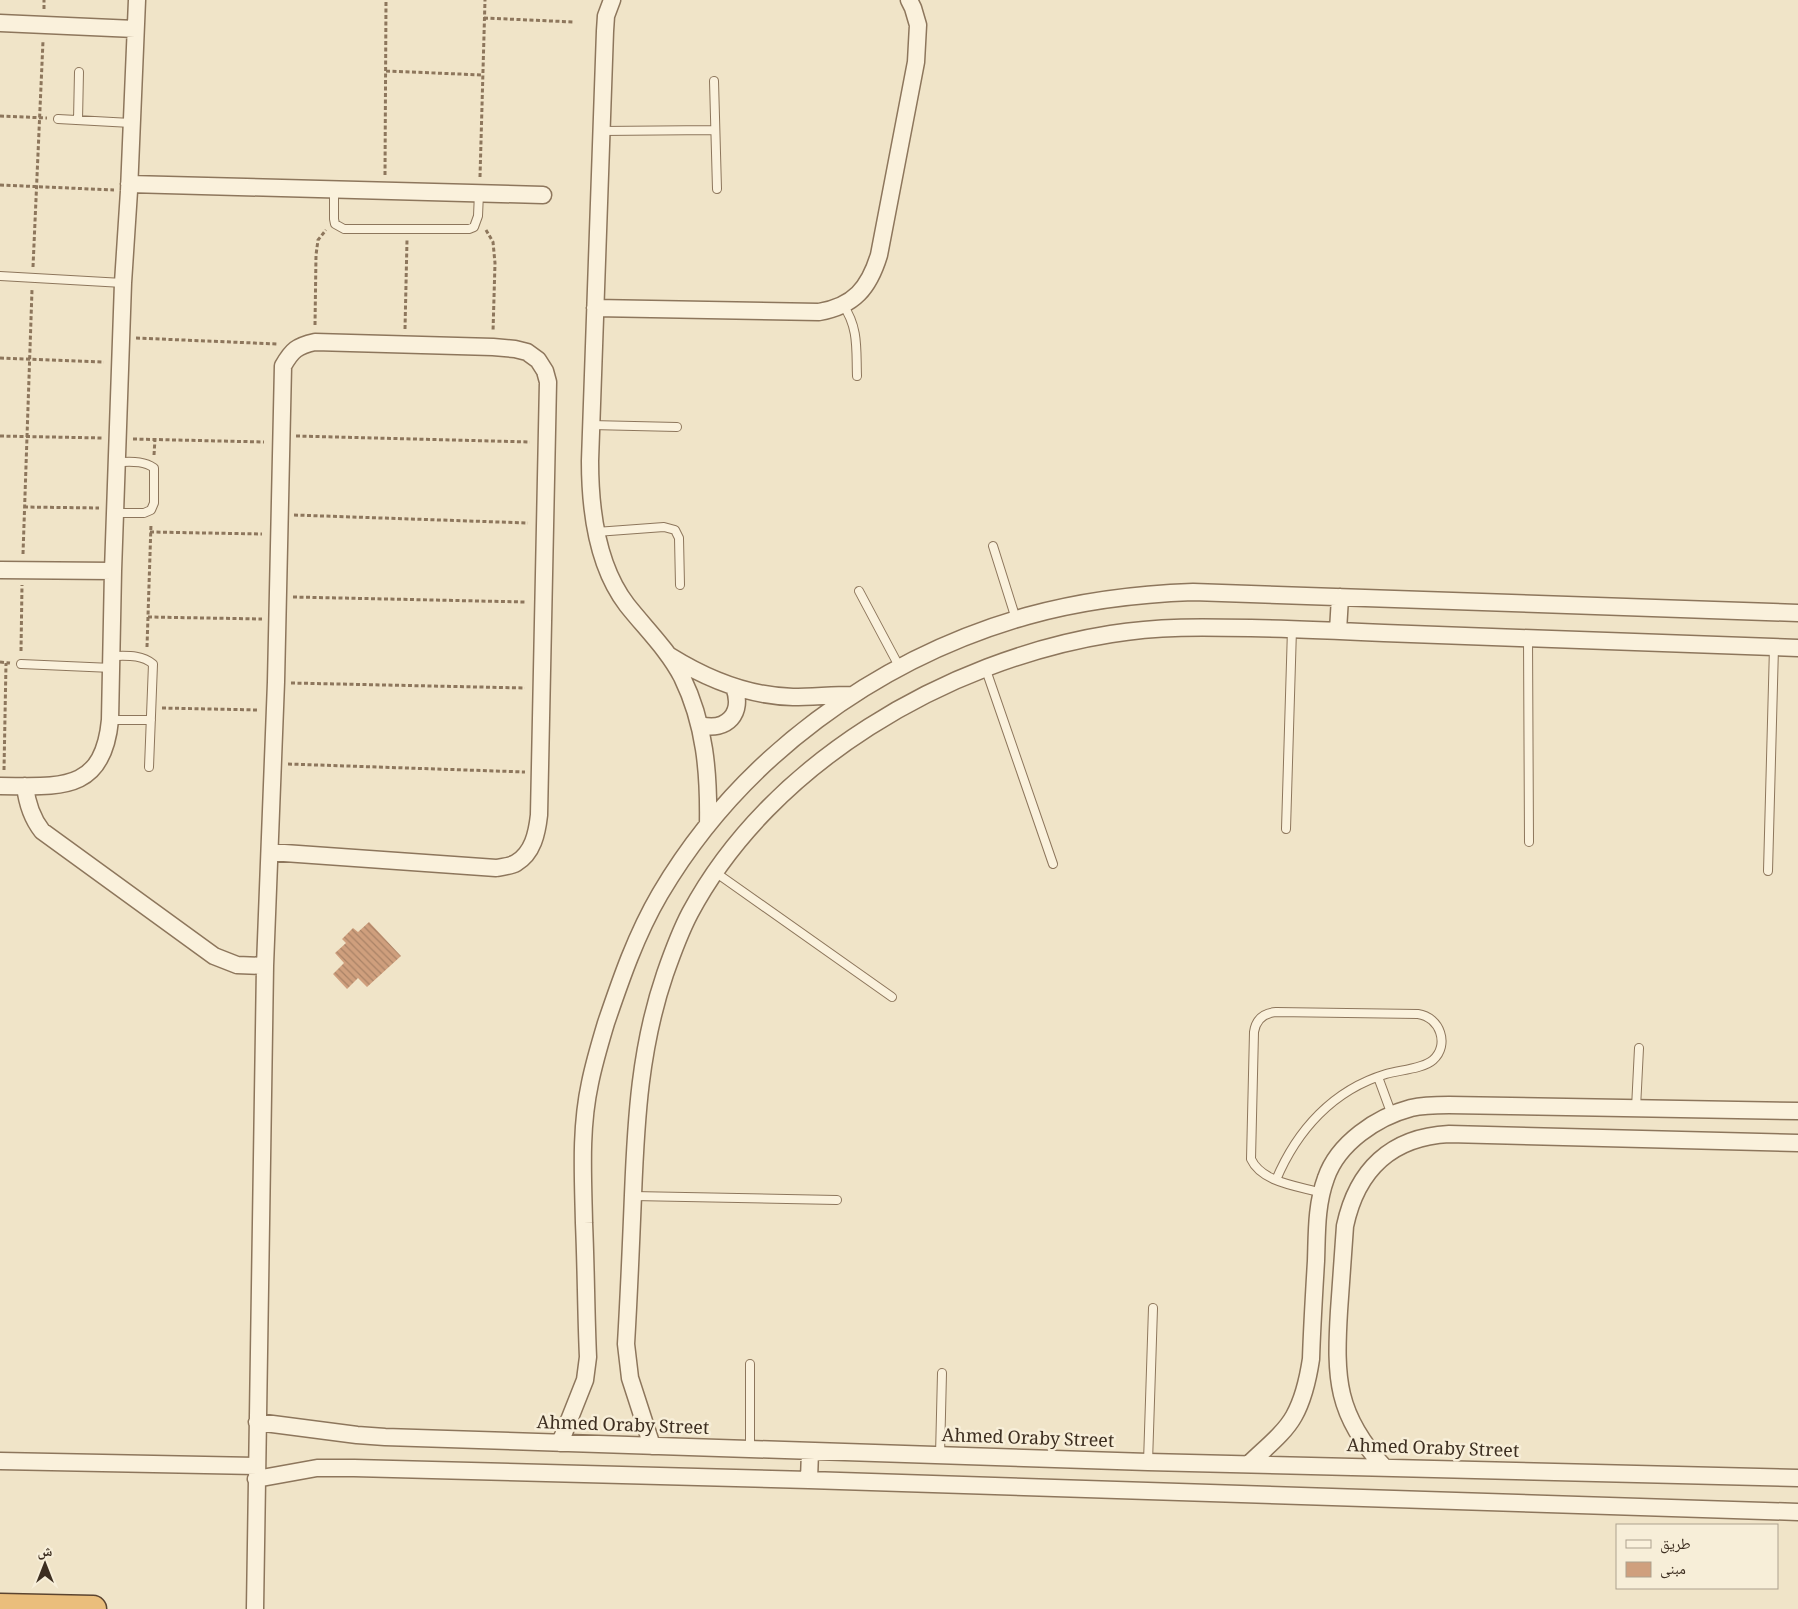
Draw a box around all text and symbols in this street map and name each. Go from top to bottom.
street label: Ahmed Oraby Street [536,1409,710,1445]
street label: Ahmed Oraby Street [941,1422,1115,1458]
street label: Ahmed Oraby Street [1346,1432,1520,1468]
legend [1616,1524,1778,1589]
text: طريق [1660,1533,1691,1559]
north arrow [20,1539,70,1589]
text: ش [38,1541,53,1565]
text: مبنى [1660,1558,1686,1584]

